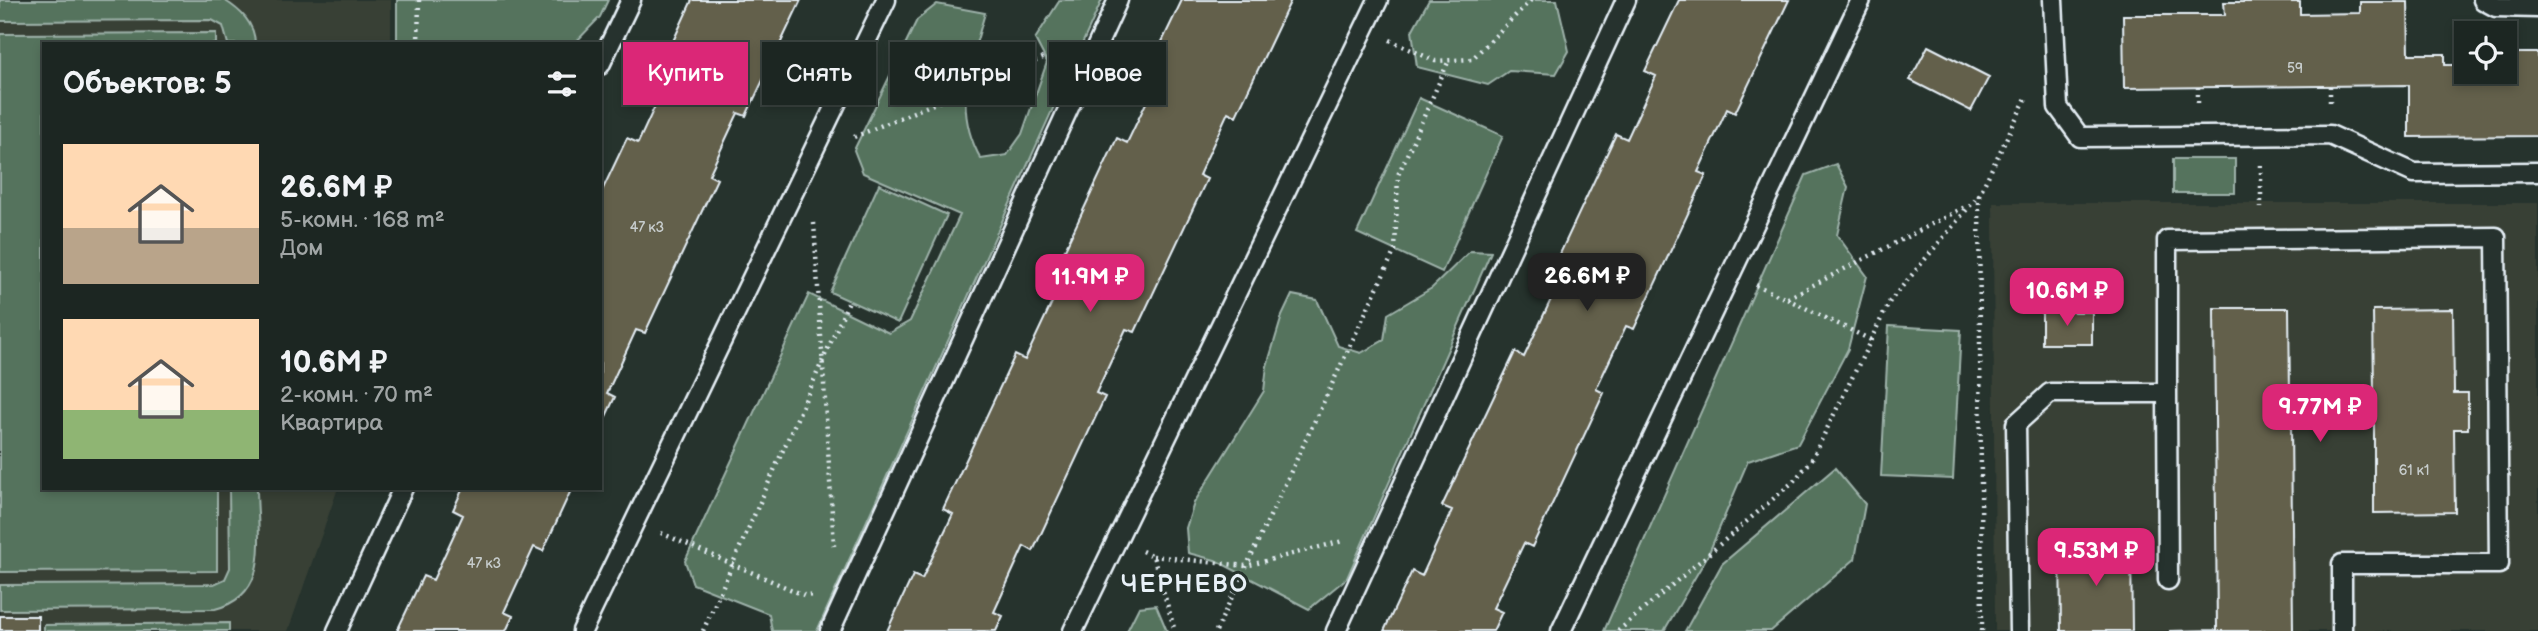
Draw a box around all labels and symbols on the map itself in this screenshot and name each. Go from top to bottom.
house number: 59 [2287,60,2303,77]
house number: 47 к3 [630,219,664,236]
pin: 11.9M ₽ [1025,254,1155,314]
pin: 26.6M ₽ [1522,254,1652,313]
pin: 10.6M ₽ [2002,268,2132,328]
pin: 9.77M ₽ [2255,384,2385,444]
house number: 61 к1 [2399,462,2429,479]
pin: 9.53M ₽ [2031,528,2161,588]
house number: 47 к3 [467,555,501,572]
district label: ЧЕРНЕВО [1121,570,1249,599]

